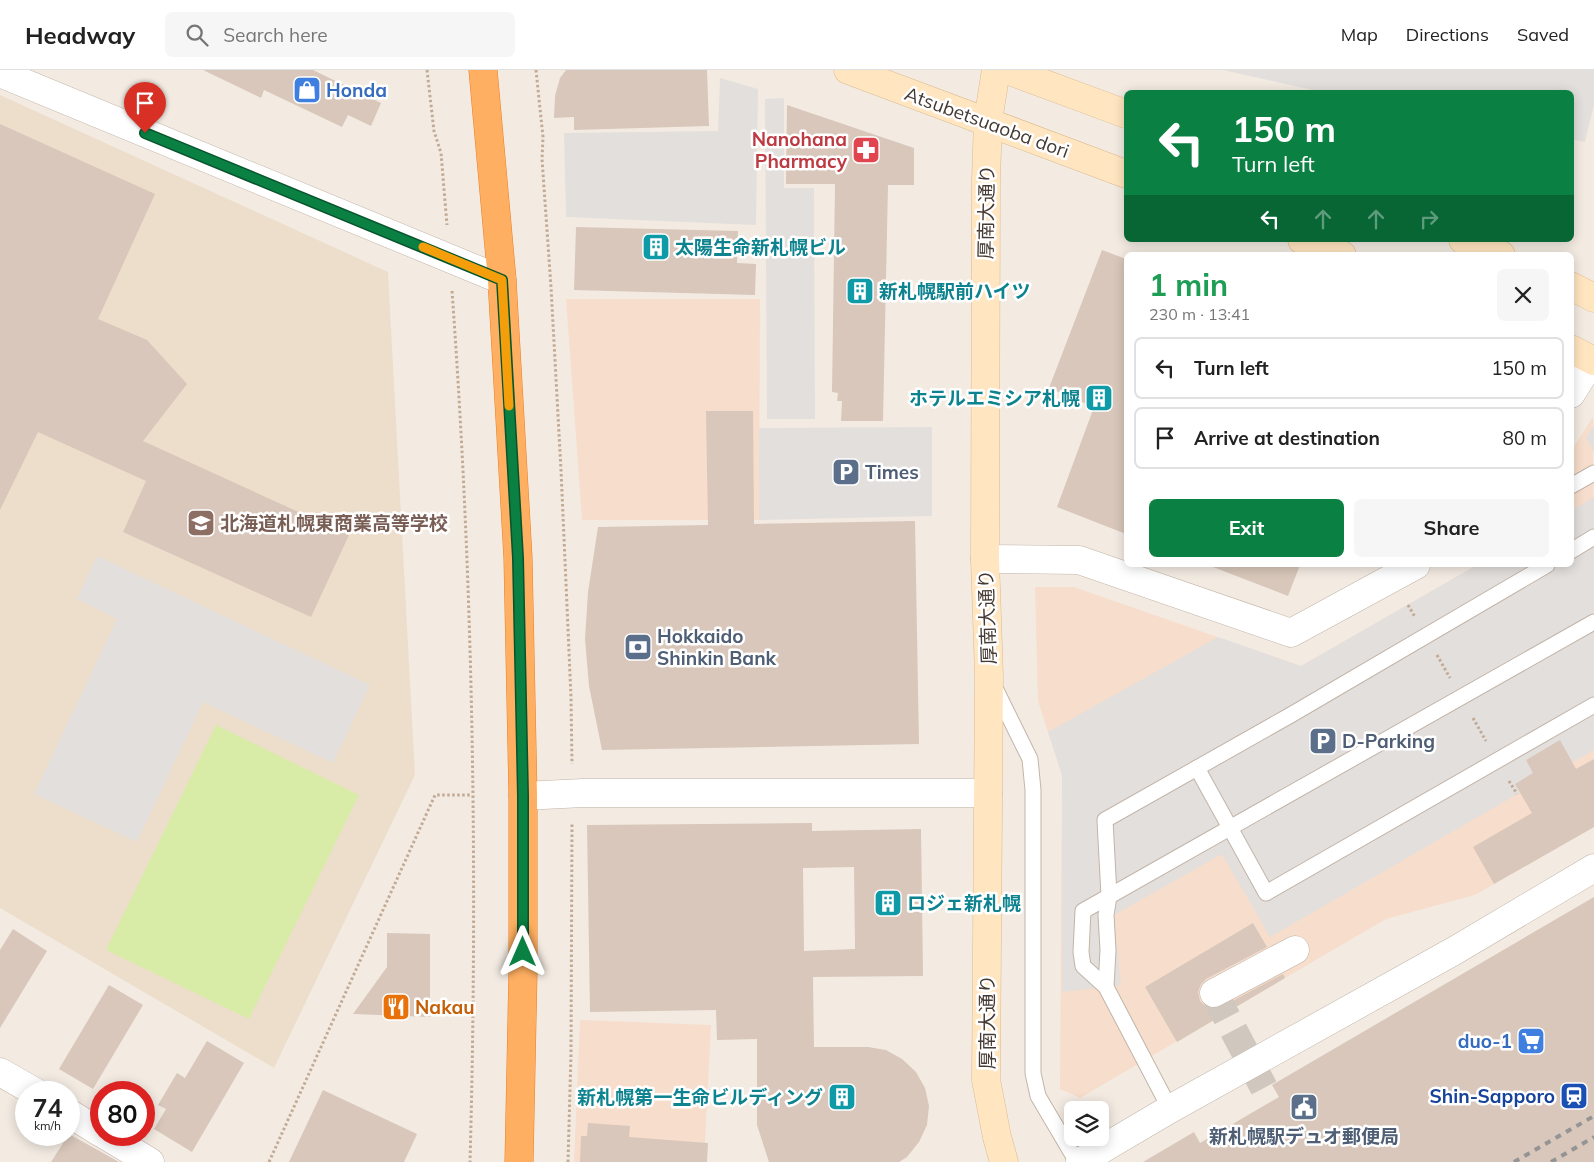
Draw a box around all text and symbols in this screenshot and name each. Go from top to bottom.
search box [165,12,515,57]
text: Headway [25,20,135,50]
icon: search [183,21,211,49]
text: Search here [223,23,328,47]
text: Map [1341,23,1378,46]
text: Directions [1406,23,1489,46]
text: Saved [1517,23,1569,46]
shop icon: Honda [292,75,322,105]
place label: Honda [326,78,387,102]
street label: Atsubetsuaoba dori [902,81,1072,163]
pin [124,82,166,133]
icon: arrive [131,89,159,117]
text: 150 m [1232,107,1336,151]
icon: left [1149,110,1214,175]
place label: Nanohana Pharmacy [752,127,848,173]
pharmacy icon: Nanohana Pharmacy [851,135,881,165]
text: Turn left [1232,150,1315,178]
street label: 厚南大通り [973,164,999,260]
icon: left [1256,205,1284,233]
icon: ahead [1309,205,1337,233]
icon: ahead [1362,205,1390,233]
icon: right [1415,205,1443,233]
building icon: 太陽生命新札幌ビル [641,232,671,262]
place label: 太陽生命新札幌ビル [675,235,846,259]
text: 1 min [1149,266,1228,304]
button: close [1497,269,1549,321]
building icon: 新札幌駅前ハイツ [845,276,875,306]
place label: 新札幌駅前ハイツ [879,279,1031,303]
text: 230 m · 13:41 [1149,304,1250,324]
icon: left [1151,354,1179,382]
text: Turn left [1194,356,1269,380]
text: 150 m [1491,356,1547,380]
building icon: ホテルエミシア札幌 [1084,383,1114,413]
place label: ホテルエミシア札幌 [909,386,1080,410]
icon: arrive [1151,424,1179,452]
text: Arrive at destination [1194,426,1380,450]
text: 80 m [1503,426,1547,450]
parking icon: Times [831,457,861,487]
place label: Times [865,460,919,484]
button: Exit [1149,499,1344,557]
button: Share [1354,499,1549,557]
school or university icon: 北海道札幌東商業高等学校 [186,508,216,538]
place label: 北海道札幌東商業高等学校 [220,511,448,535]
street label: 厚南大通り [973,569,1001,665]
place label: Hokkaido Shinkin Bank [657,624,777,670]
bank icon: Hokkaido Shinkin Bank [623,632,653,662]
parking icon: D-Parking [1308,726,1338,756]
place label: D-Parking [1342,729,1435,753]
building icon: ロジェ新札幌 [873,888,903,918]
place label: ロジェ新札幌 [907,891,1021,915]
position arrow [496,925,548,977]
street label: 厚南大通り [975,974,999,1070]
restaurant icon: Nakau [381,992,411,1022]
place label: Nakau [415,995,475,1019]
supermarket icon: duo-1 [1516,1026,1546,1056]
place label: duo-1 [1458,1029,1512,1053]
speed limit sign: 80 [90,1081,155,1146]
station icon: Shin-Sapporo [1559,1081,1589,1111]
building icon: 新札幌第一生命ビルディング [827,1082,857,1112]
place label: Shin-Sapporo [1430,1084,1555,1108]
place label: 新札幌第一生命ビルディング [577,1085,823,1109]
text: 74 [32,1092,63,1123]
public building icon: 新札幌駅デュオ郵便局 [1289,1092,1319,1122]
map controls [1064,1101,1109,1146]
button: layers [1064,1101,1109,1146]
text: km/h [34,1118,61,1133]
place label: 新札幌駅デュオ郵便局 [1209,1124,1399,1148]

